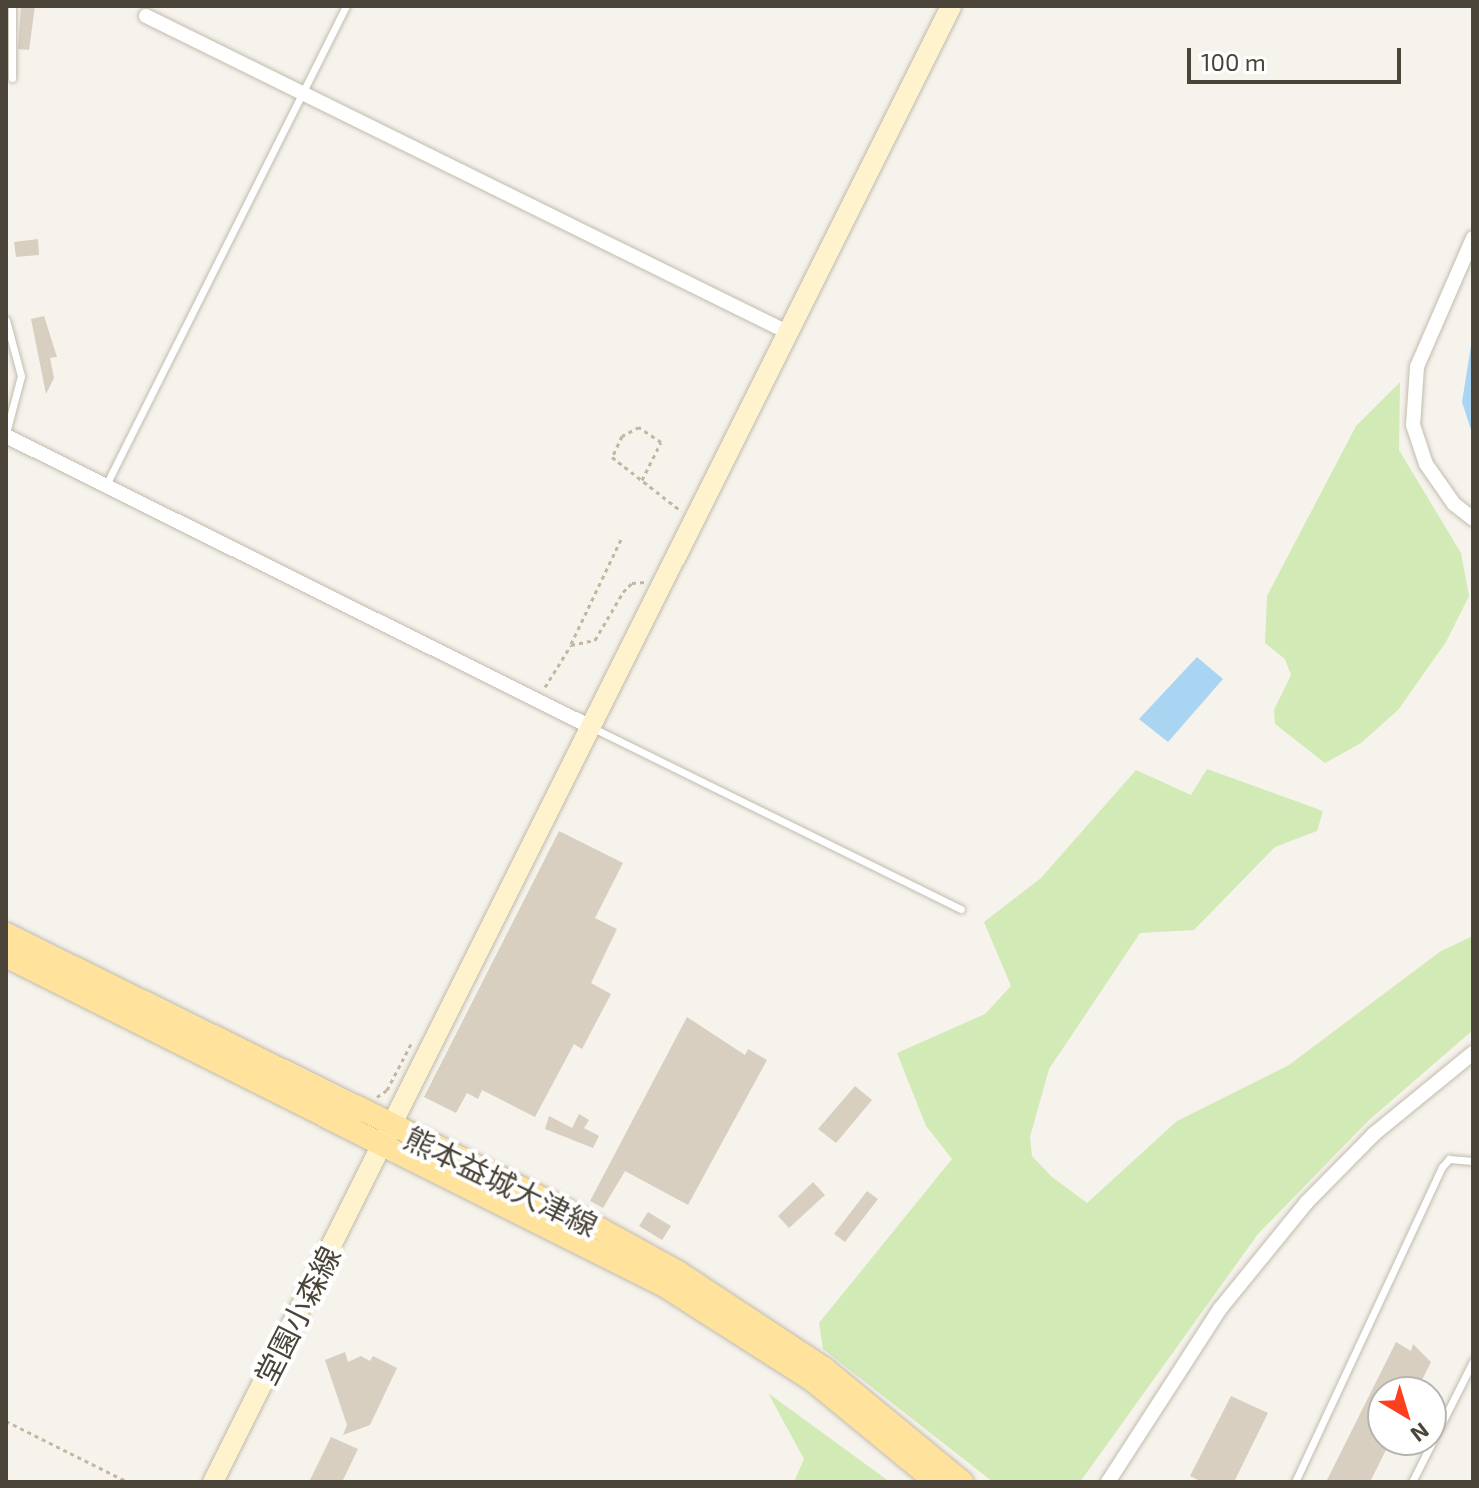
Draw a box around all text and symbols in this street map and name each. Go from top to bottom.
scale bar [1191,32,1405,82]
text: 100 m [1201,47,1266,76]
street label: 熊本益城大津線 [399,1119,603,1243]
street label: 堂園小森線 [247,1240,347,1390]
north arrow [1367,1376,1447,1456]
text: N [1406,1418,1435,1448]

